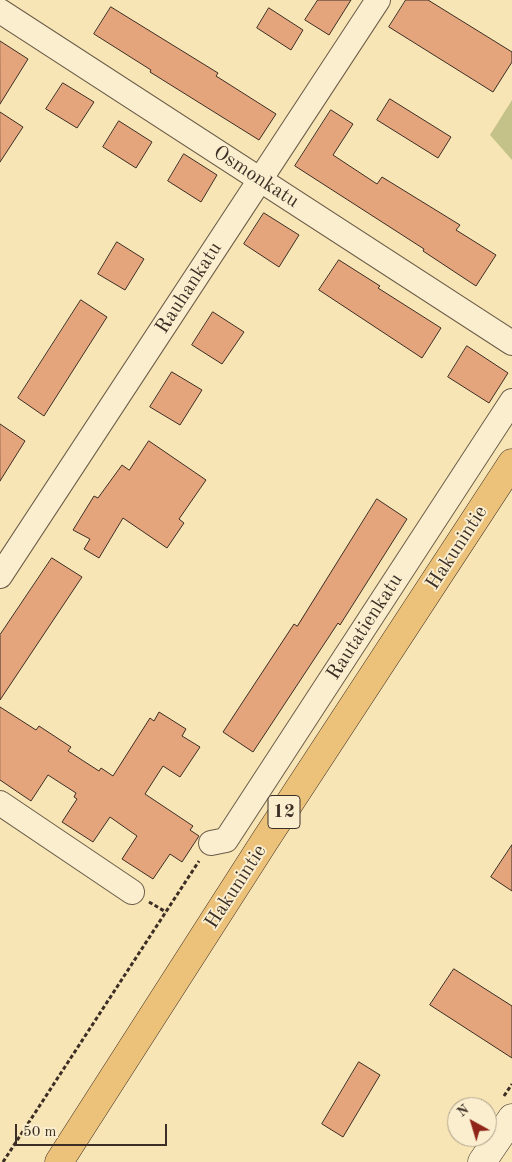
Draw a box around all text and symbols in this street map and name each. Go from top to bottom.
street label: Osmonkatu [209,140,303,214]
street label: Rauhankatu [151,238,227,338]
street label: Hakunintie [421,501,493,595]
street label: Rautatienkatu [322,569,408,685]
road number: 12 [268,796,300,829]
street label: Hakunintie [200,840,272,934]
north arrow [447,1097,497,1147]
text: N [455,1102,472,1120]
scale bar [18,1114,170,1146]
text: 50 m [23,1125,57,1140]

